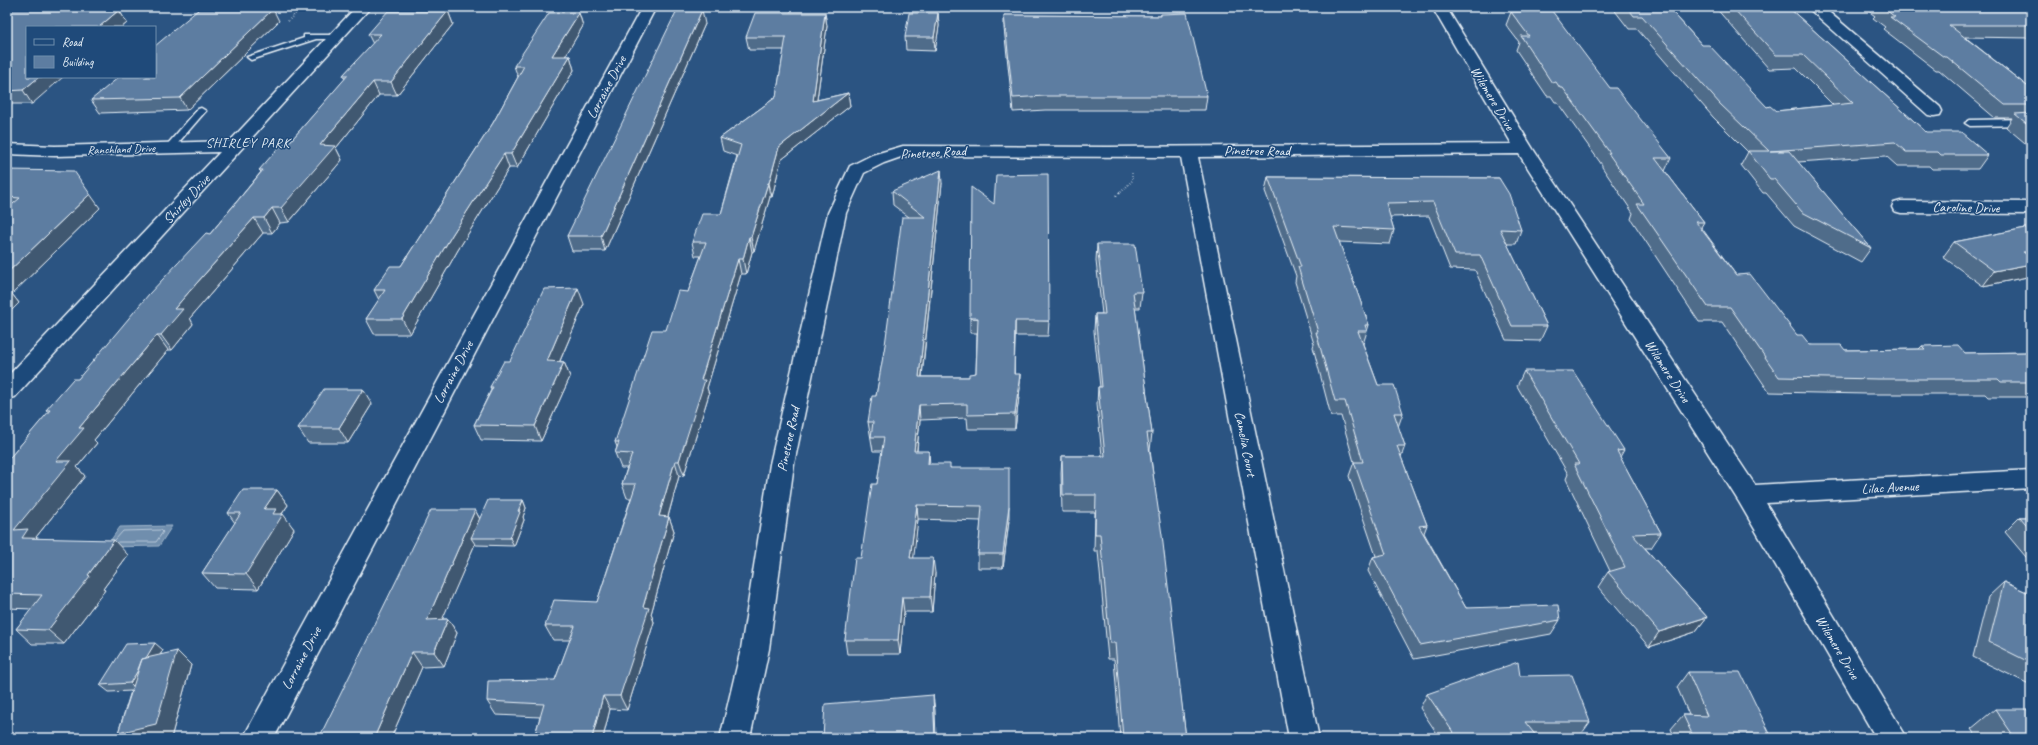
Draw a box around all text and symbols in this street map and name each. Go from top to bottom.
legend [26,26,156,78]
text: Road [62,34,84,50]
street label: Lorraine Drive [583,52,631,121]
text: Building [62,54,94,70]
street label: Wilemere Drive [1467,63,1519,134]
district label: SHIRLEY PARK [206,135,292,151]
street label: Ranchland Drive [87,140,156,158]
street label: Pinetree Road [900,142,969,163]
street label: Pinetree Road [1224,142,1292,159]
street label: Shirley Drive [159,170,214,228]
street label: Caroline Drive [1932,198,2001,217]
street label: Lorraine Drive [430,337,478,406]
street label: Wilemere Drive [1641,337,1695,407]
street label: Pinetree Road [773,403,804,473]
street label: Camelia Court [1231,410,1260,479]
street label: Lilac Avenue [1861,477,1920,497]
street label: Wilemere Drive [1812,612,1864,683]
street label: Lorraine Drive [278,623,326,692]

